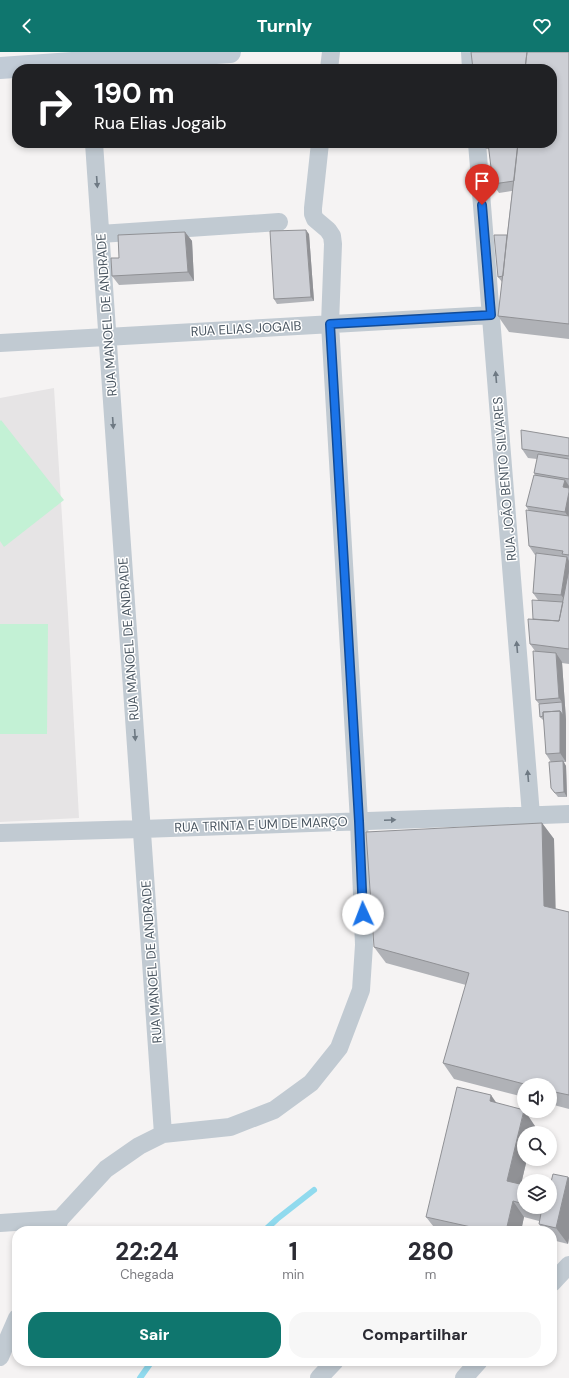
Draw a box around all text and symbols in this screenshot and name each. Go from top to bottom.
text: Turnly [257,14,312,38]
icon: back [16,15,38,37]
icon: heart [531,15,553,37]
text: 190 m [94,75,175,112]
icon: right [28,80,80,132]
text: Rua Elias Jogaib [94,111,226,135]
pin [465,164,499,205]
icon: arrive [471,170,493,192]
one-way arrow [93,176,100,188]
street label: RUA MANOEL DE ANDRADE [92,233,121,397]
street label: RUA ELIAS JOGAIB [190,317,302,340]
one-way arrow [493,371,500,383]
street label: RUA JOÃO BENTO SILVARES [489,396,520,562]
one-way arrow [110,417,117,429]
street label: RUA MANOEL DE ANDRADE [114,557,143,721]
one-way arrow [514,641,521,653]
one-way arrow [132,729,138,742]
one-way arrow [524,770,531,782]
street label: RUA TRINTA E UM DE MARÇO [174,813,348,836]
one-way arrow [384,816,396,823]
street label: RUA MANOEL DE ANDRADE [137,880,166,1044]
position arrow [342,893,384,935]
map controls [517,1078,557,1214]
button: sound [517,1078,557,1118]
button: search [517,1126,557,1166]
button: layers [517,1174,557,1214]
text: 22:24 [115,1236,179,1267]
text: 1 [289,1236,298,1267]
text: 280 [408,1236,454,1267]
text: Chegada [120,1266,174,1283]
text: min [282,1266,304,1283]
text: m [425,1266,436,1283]
button: Sair [28,1312,281,1358]
button: Compartilhar [289,1312,541,1358]

